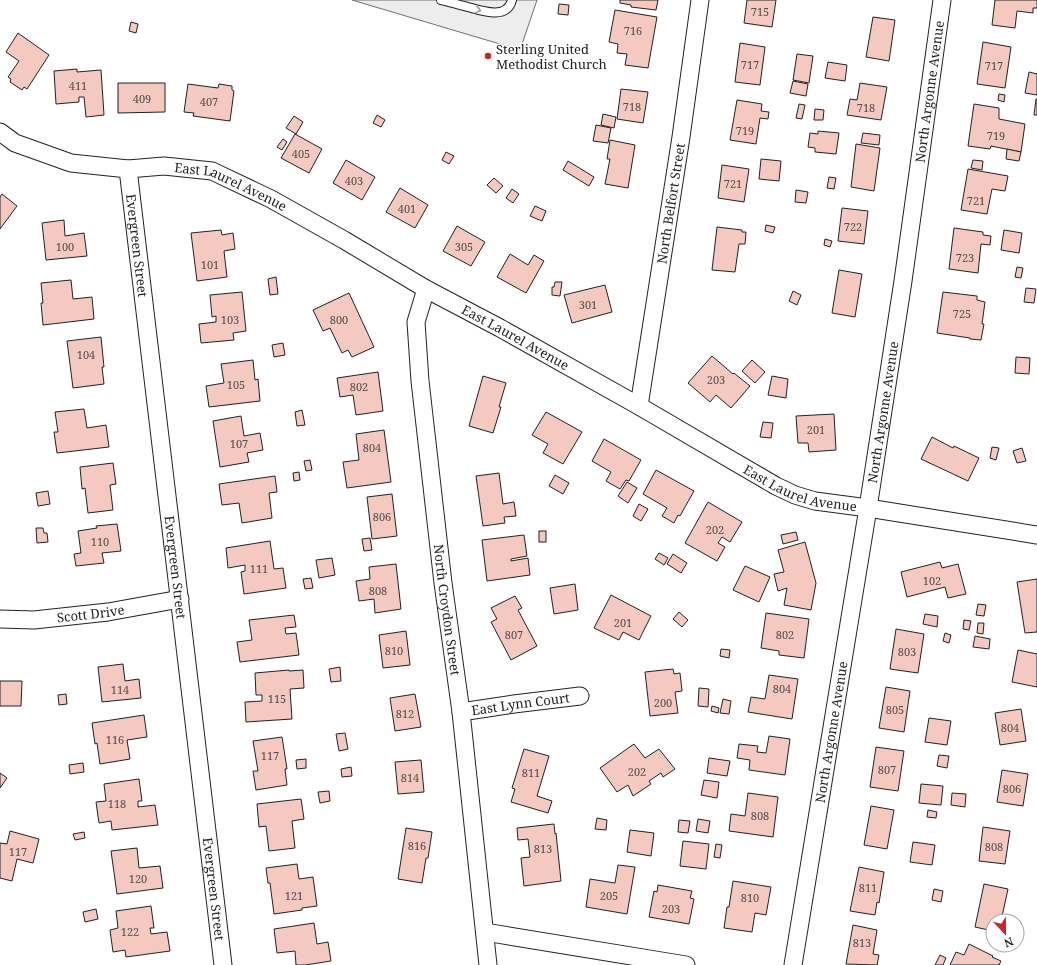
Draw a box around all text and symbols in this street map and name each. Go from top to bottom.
house number: 715 [751,4,769,19]
one-way arrow [475,5,482,14]
street label: North Argonne Avenue [911,19,948,164]
house number: 716 [624,23,642,38]
place label: Sterling United Methodist Church [496,40,607,73]
marker: Sterling United Methodist Church [483,51,493,61]
house number: 717 [741,57,759,72]
house number: 717 [985,58,1003,73]
house number: 411 [69,78,87,93]
house number: 409 [133,91,151,106]
house number: 407 [200,94,218,109]
house number: 718 [623,99,641,114]
house number: 718 [857,100,875,115]
house number: 719 [736,123,754,138]
house number: 719 [987,128,1005,143]
street label: North Belfort Street [652,141,689,265]
house number: 405 [292,146,310,161]
street label: East Laurel Avenue [173,158,290,215]
house number: 403 [345,173,363,188]
house number: 721 [724,176,742,191]
street label: Evergreen Street [122,193,152,299]
house number: 721 [967,193,985,208]
house number: 401 [398,201,416,216]
house number: 722 [844,219,862,234]
house number: 100 [56,239,74,254]
house number: 305 [455,239,473,254]
house number: 723 [956,250,974,265]
house number: 101 [201,257,219,272]
house number: 301 [579,297,597,312]
street label: East Laurel Avenue [459,300,572,374]
house number: 725 [953,306,971,321]
house number: 103 [221,312,239,327]
house number: 800 [330,312,348,327]
street label: North Argonne Avenue [863,340,903,484]
house number: 104 [77,347,95,362]
house number: 203 [707,372,725,387]
house number: 105 [227,377,245,392]
house number: 802 [350,379,368,394]
house number: 201 [807,422,825,437]
house number: 107 [230,436,248,451]
house number: 804 [363,440,381,455]
street label: East Laurel Avenue [740,460,858,515]
house number: 806 [373,509,391,524]
street label: Evergreen Street [160,515,191,620]
house number: 202 [706,522,724,537]
house number: 110 [91,534,109,549]
street label: North Croydon Street [430,543,465,677]
house number: 111 [250,561,268,576]
house number: 102 [923,573,941,588]
house number: 808 [369,583,387,598]
street label: Scott Drive [56,600,126,626]
house number: 201 [614,615,632,630]
house number: 807 [505,627,523,642]
house number: 802 [776,627,794,642]
house number: 810 [385,643,403,658]
house number: 803 [898,644,916,659]
street label: North Argonne Avenue [811,660,852,804]
house number: 804 [773,681,791,696]
house number: 114 [111,682,129,697]
street label: East Lynn Court [470,688,571,719]
house number: 115 [268,691,286,706]
house number: 200 [654,695,672,710]
house number: 805 [886,702,904,717]
house number: 812 [396,706,414,721]
house number: 804 [1001,720,1019,735]
house number: 116 [106,732,124,747]
house number: 117 [261,748,279,763]
house number: 807 [878,762,896,777]
house number: 202 [628,764,646,779]
house number: 811 [522,765,540,780]
house number: 814 [401,770,419,785]
house number: 806 [1003,781,1021,796]
house number: 118 [108,796,126,811]
house number: 808 [751,808,769,823]
street label: Evergreen Street [199,836,229,942]
house number: 816 [408,838,426,853]
house number: 808 [985,839,1003,854]
house number: 813 [534,841,552,856]
house number: 117 [9,844,27,859]
house number: 120 [129,871,147,886]
house number: 811 [859,880,877,895]
house number: 121 [285,888,303,903]
house number: 205 [600,888,618,903]
house number: 810 [741,890,759,905]
house number: 203 [662,901,680,916]
north arrow [985,913,1025,953]
house number: 122 [121,924,139,939]
text: N [1002,934,1016,951]
house number: 813 [853,935,871,950]

